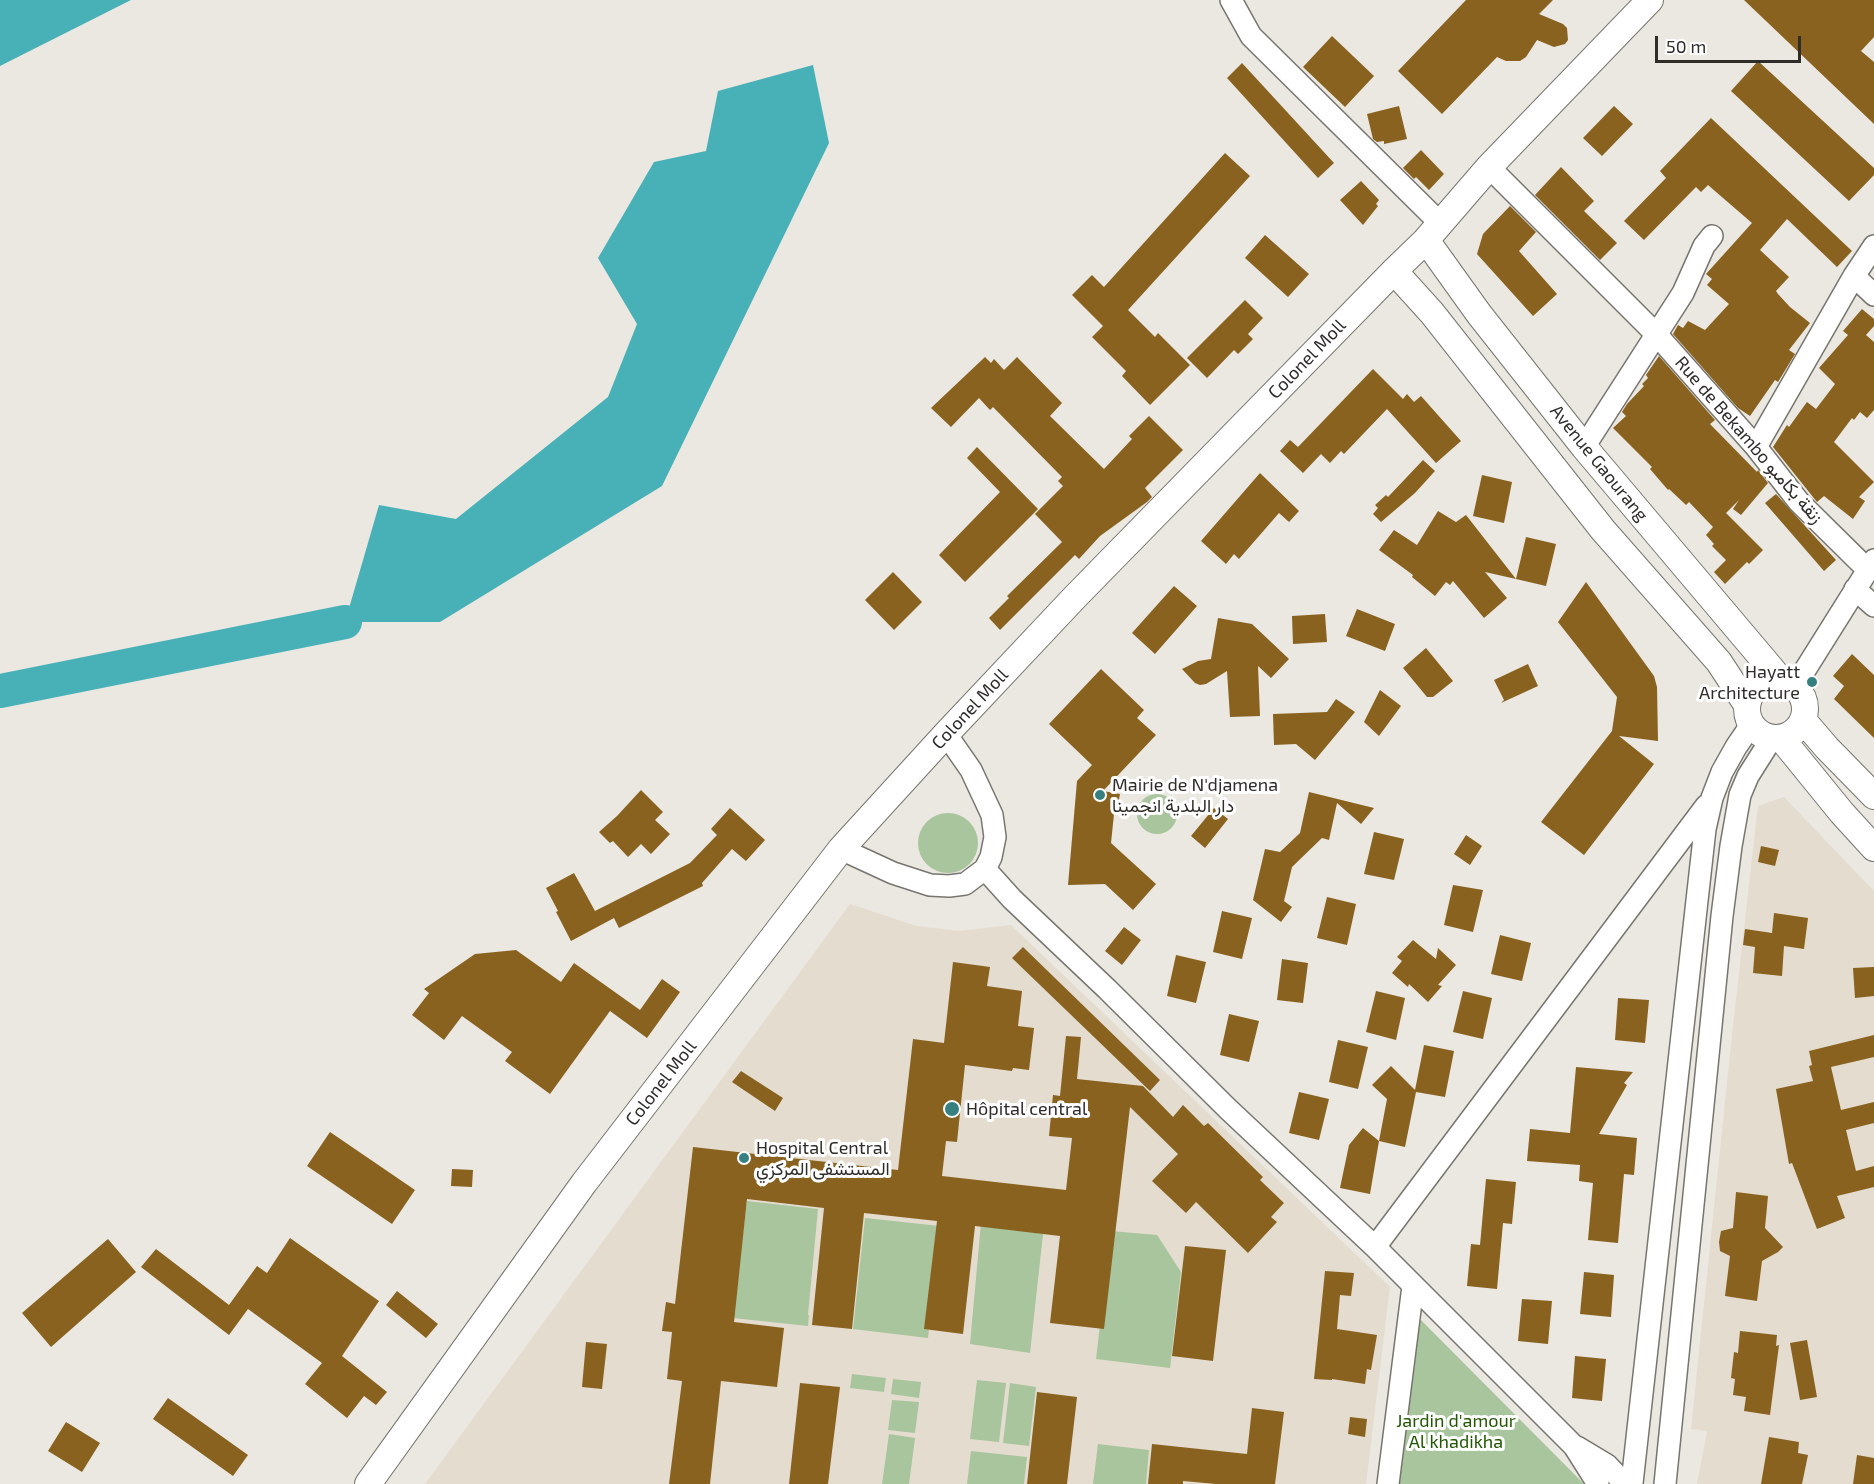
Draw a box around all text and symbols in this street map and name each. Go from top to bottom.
scale bar [1658,24,1804,62]
text: 50 m [1666,35,1706,57]
street label: Colonel Moll [1264,315,1350,403]
street label: Rue de Bekambo زنقة بكامبو [1670,352,1828,528]
street label: Avenue Gaourang [1545,400,1653,526]
place label: Hayatt Architecture [1699,661,1800,704]
street label: Colonel Moll [927,664,1013,754]
marker: Hayatt Architecture [1805,675,1819,689]
place label: Mairie de N'djamena دار البلدية انجمينا [1112,774,1278,816]
marker: Mairie de N'djamena دار البلدية انجمينا [1093,788,1107,802]
street label: Colonel Moll [621,1036,701,1130]
place label: Hôpital central [966,1098,1087,1120]
marker: Hôpital central [943,1100,961,1118]
place label: Hospital Central المستشفى المركزي [756,1137,890,1180]
marker: Hospital Central المستشفى المركزي [737,1151,751,1165]
park label: Jardin d'amour Al khadikha [1396,1410,1516,1452]

